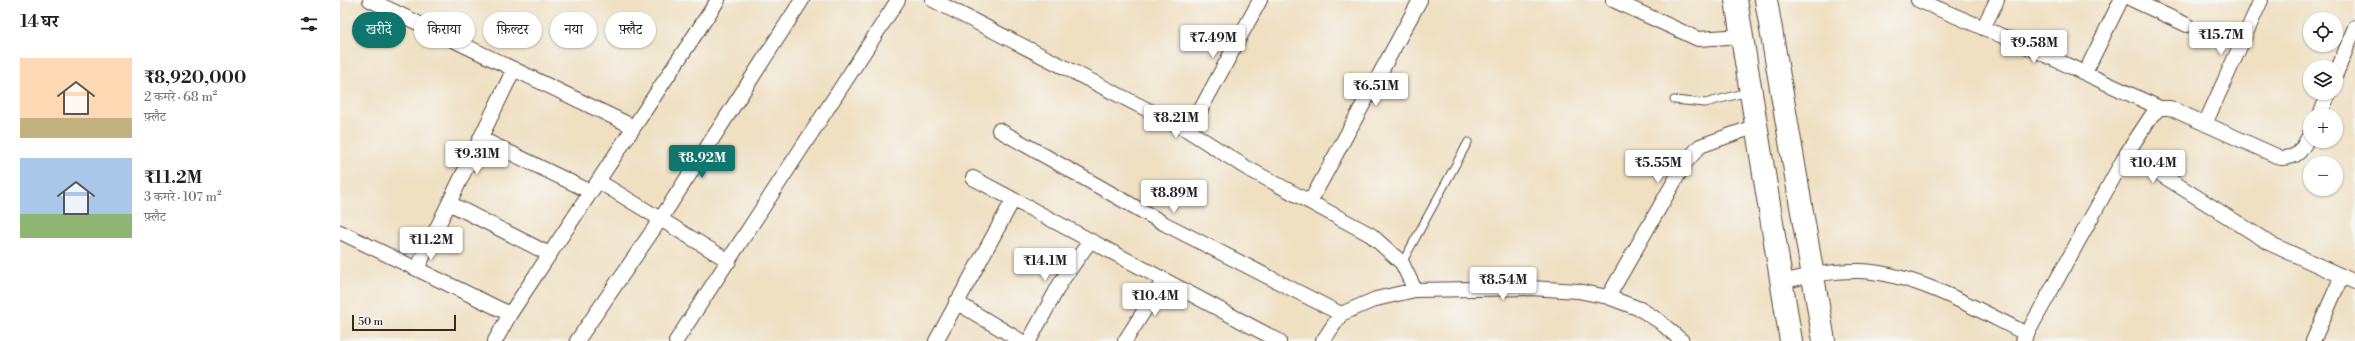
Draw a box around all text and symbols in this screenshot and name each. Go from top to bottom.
text: 14 घर [20,11,58,33]
chip: खरीदें [352,12,406,48]
chip: किराया [414,12,475,48]
chip: फ़िल्टर [483,12,542,48]
chip: नया [550,12,597,48]
chip: फ़्लैट [605,12,656,48]
map controls [2303,12,2343,196]
button: locate [2303,12,2343,52]
icon: filters [298,13,320,35]
pin: ₹15.7M [2188,22,2254,56]
pin: ₹7.49M [1180,25,1246,59]
text: ₹15.7M [2198,27,2244,43]
text: ₹7.49M [1189,30,1237,46]
pin: ₹9.58M [2001,30,2067,64]
text: ₹9.58M [2010,35,2058,51]
button: layers [2303,60,2343,100]
text: ₹8,920,000 [144,67,246,89]
pin: ₹6.51M [1343,73,1409,107]
icon: home [52,74,100,122]
text: ₹6.51M [1353,78,1399,94]
text: 2 कमरे · 68 m² [144,89,217,105]
pin: ₹8.21M [1143,105,1209,139]
button: + [2303,108,2343,148]
text: फ़्लैट [144,109,166,125]
text: ₹8.21M [1153,110,1199,126]
pin: ₹9.31M [444,141,510,175]
pin: ₹8.92M [669,145,735,179]
text: ₹9.31M [454,146,500,162]
text: ₹8.92M [678,150,726,166]
pin: ₹5.55M [1625,150,1691,184]
pin: ₹10.4M [2120,150,2186,184]
text: ₹5.55M [1634,155,1682,171]
text: ₹10.4M [2129,155,2177,171]
button: − [2303,156,2343,196]
text: ₹11.2M [144,167,202,189]
icon: home [52,174,100,222]
pin: ₹8.89M [1141,180,1207,214]
text: ₹8.89M [1150,185,1198,201]
text: 3 कमरे · 107 m² [144,189,222,205]
text: फ़्लैट [144,209,166,225]
pin: ₹11.2M [398,227,464,261]
text: ₹11.2M [409,232,453,248]
pin: ₹14.1M [1012,248,1078,282]
text: ₹14.1M [1023,253,1067,269]
pin: ₹8.54M [1470,267,1536,301]
text: ₹8.54M [1479,272,1527,288]
pin: ₹10.4M [1122,283,1188,317]
text: ₹10.4M [1131,288,1179,304]
scale bar [352,313,456,332]
text: 50 m [358,315,383,329]

